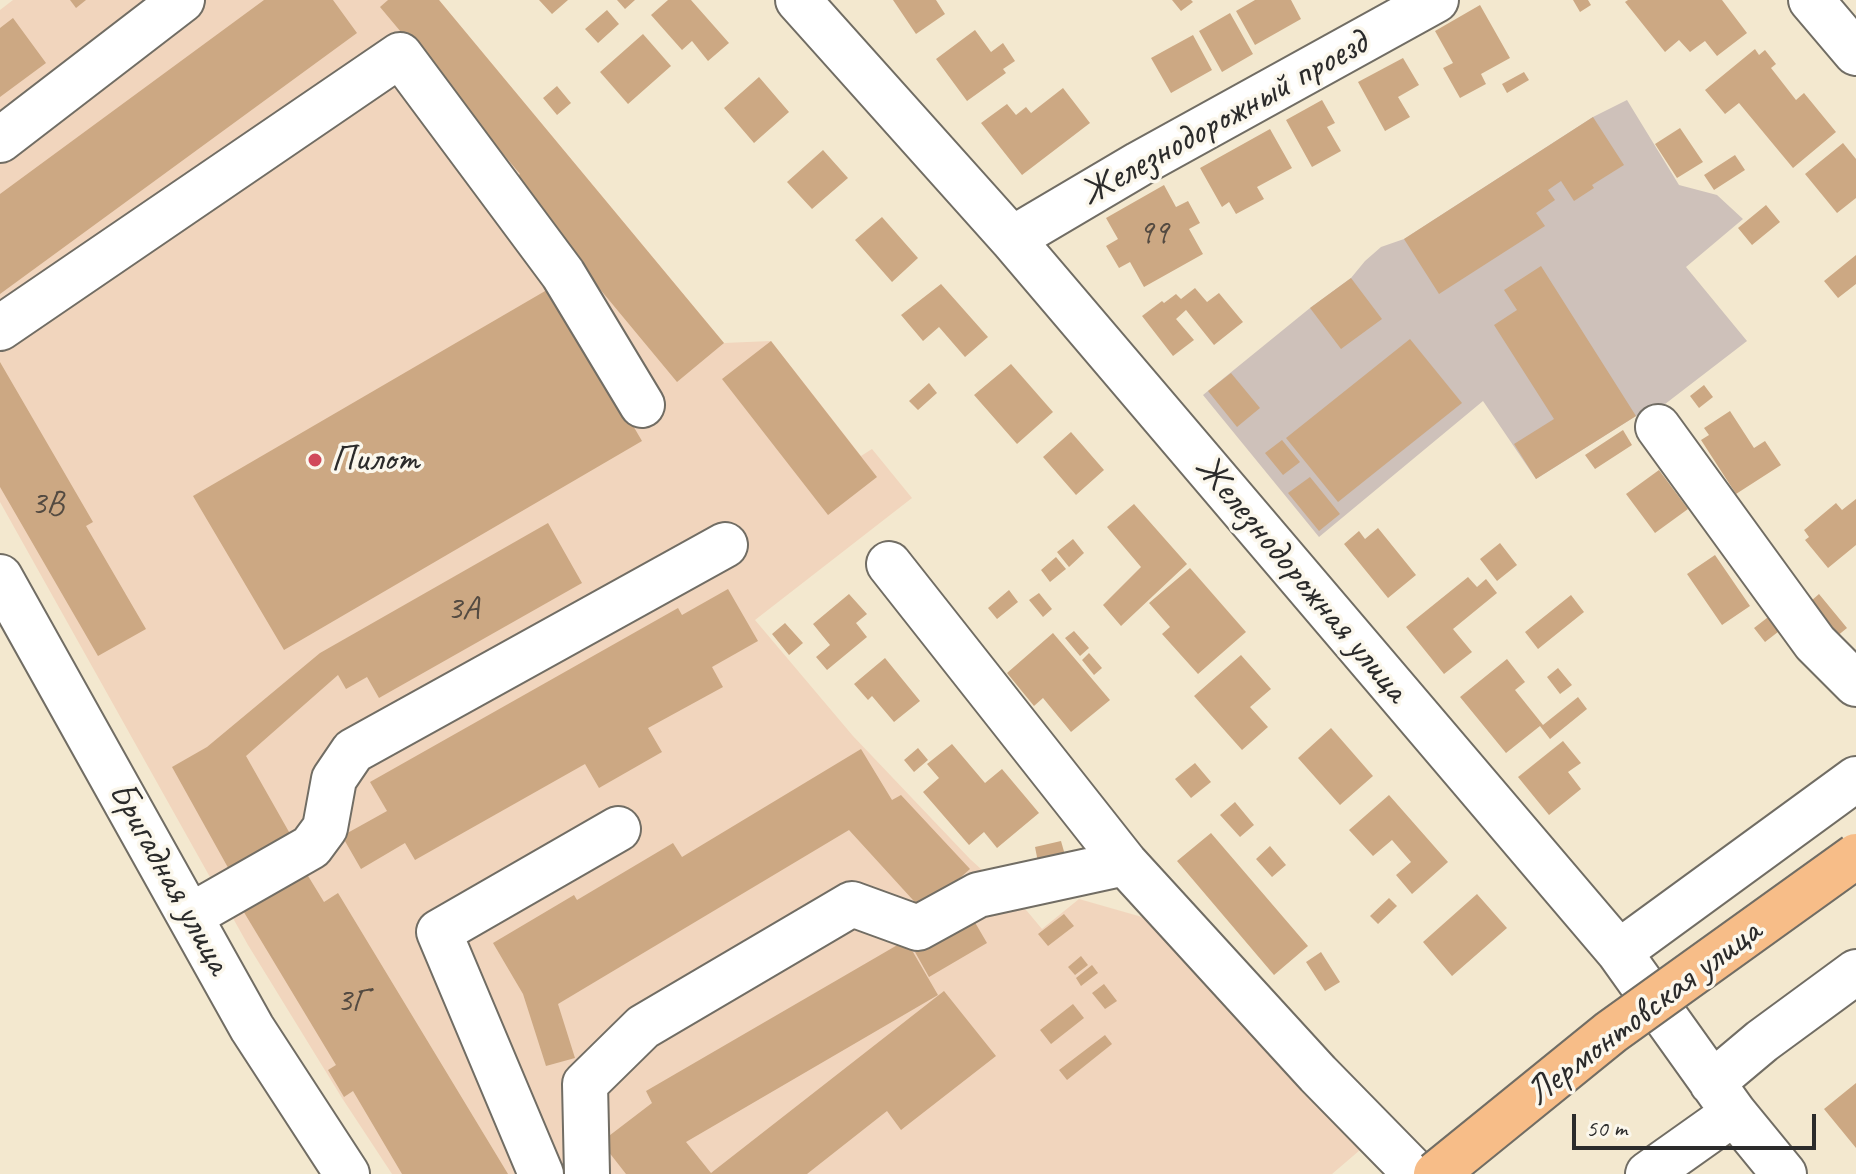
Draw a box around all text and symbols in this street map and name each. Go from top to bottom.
street label: Железнодорожный проезд [1072,21,1376,217]
house number: 99 [1138,214,1168,254]
place label: Пилот [331,437,419,483]
street label: Железнодорожная улица [1184,446,1418,712]
marker: Пилот [306,451,324,469]
house number: 3В [31,485,63,525]
house number: 3А [447,590,479,630]
street label: Бригадная улица [97,774,241,982]
street label: Лермонтовская улица [1517,910,1771,1116]
house number: 3Г [337,982,367,1022]
scale bar [1576,1098,1820,1148]
text: 50 m [1586,1113,1627,1143]

